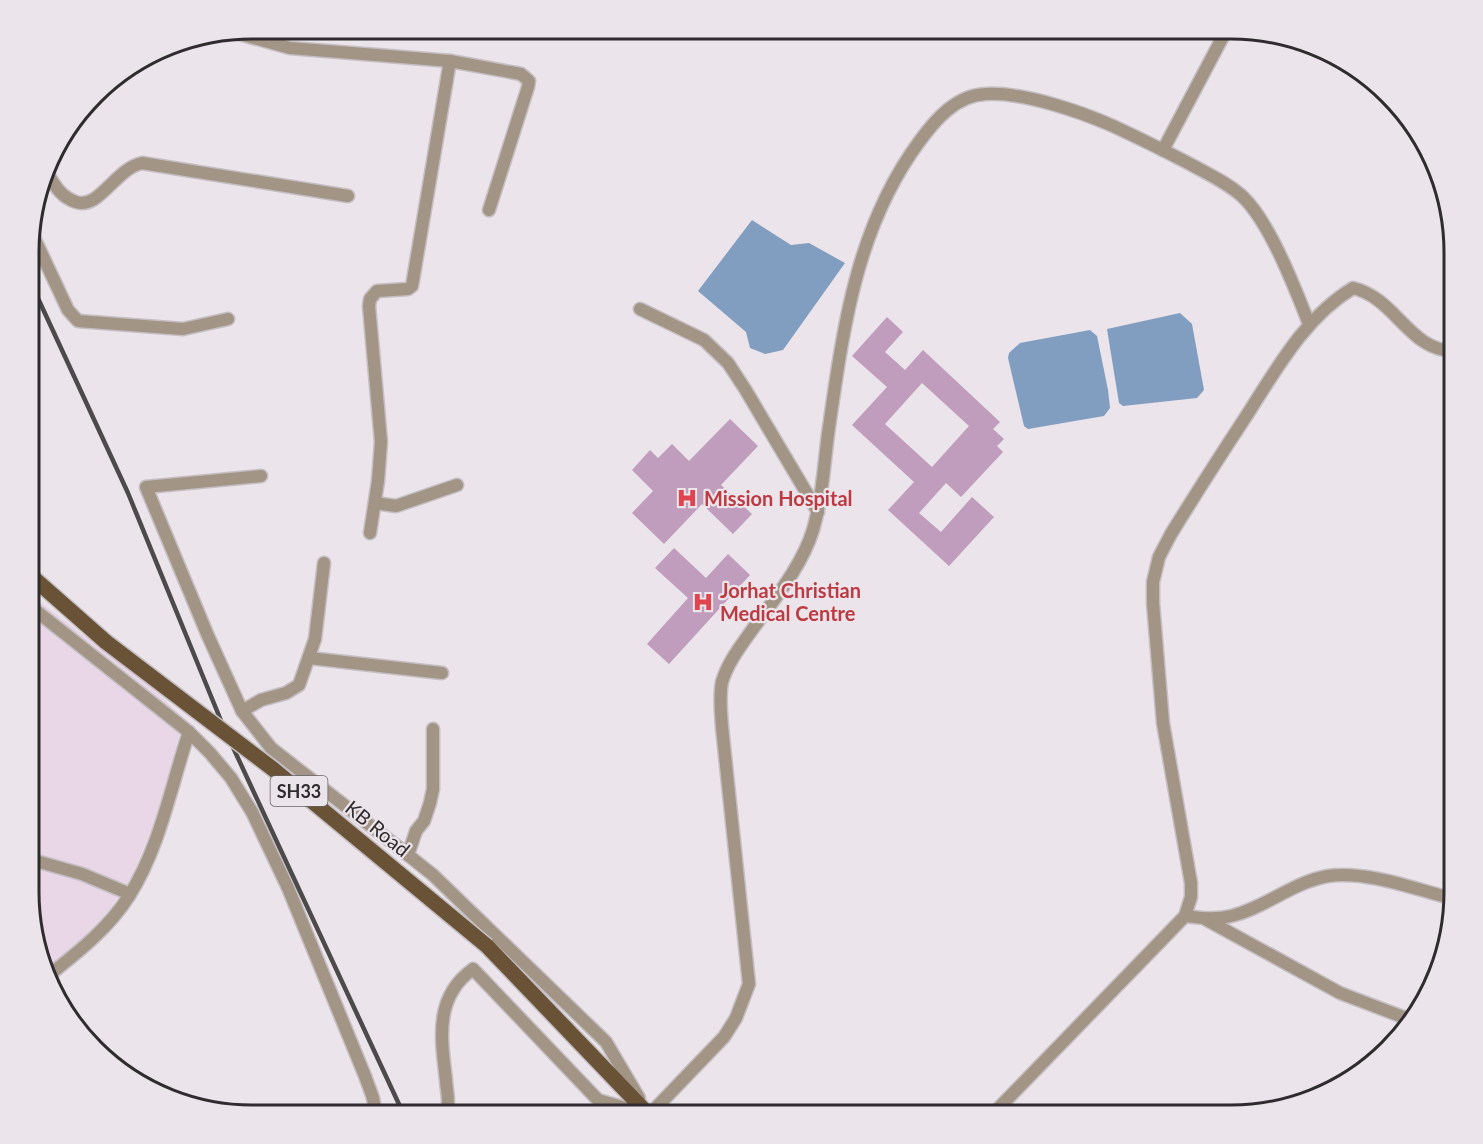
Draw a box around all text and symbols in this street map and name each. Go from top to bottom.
hospital icon: Mission Hospital [675,486,699,510]
place label: Mission Hospital [704,486,853,510]
place label: Jorhat Christian Medical Centre [720,578,861,625]
hospital icon: Jorhat Christian Medical Centre [691,590,715,614]
road number: SH33 [270,776,328,806]
street label: KB Road [341,795,415,861]

